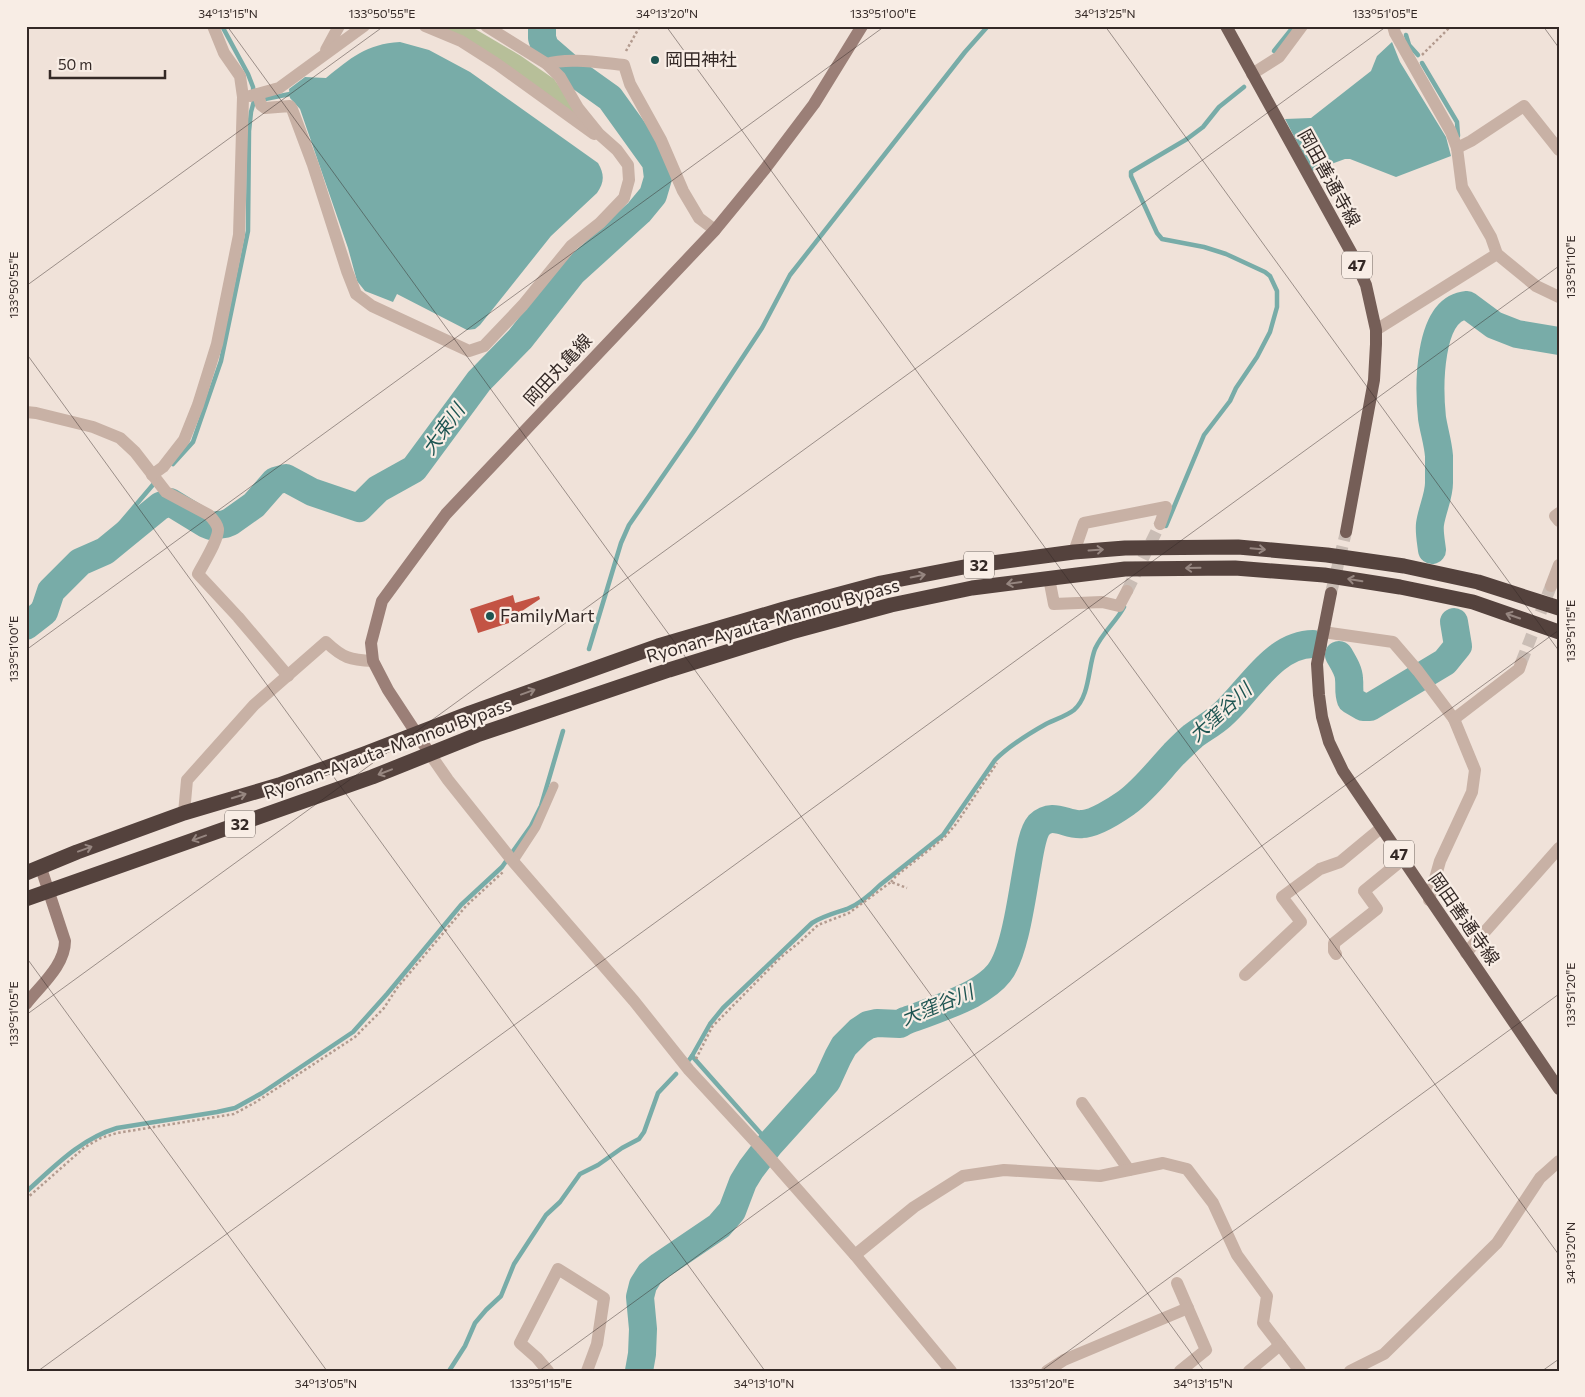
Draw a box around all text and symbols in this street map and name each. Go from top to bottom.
text: 34°13'15"N [198,6,258,20]
text: 133°50'55"E [349,6,415,20]
text: 34°13'20"N [636,6,698,20]
text: 133°51'00"E [850,6,916,20]
text: 34°13'25"N [1074,6,1136,20]
text: 133°51'05"E [1352,6,1418,20]
scale bar [50,48,165,80]
place label: 岡田神社 [665,48,737,70]
marker: 岡田神社 [649,54,661,66]
text: 50 m [58,55,92,73]
street label: 岡田善通寺線 [1294,125,1366,230]
text: 133°51'10"E [1563,235,1577,299]
text: 133°50'55"E [6,252,20,318]
road number: 47 [1342,252,1372,278]
street label: 岡田丸亀線 [519,329,596,410]
water label: 大束川 [417,397,470,459]
one-way arrow [1250,544,1266,554]
one-way arrow [1088,545,1104,555]
road number: 32 [964,552,994,578]
one-way arrow [1185,563,1202,573]
one-way arrow [910,570,926,580]
street label: Ryonan-Ayauta-Mannou Bypass [644,573,902,667]
one-way arrow [1347,574,1363,584]
one-way arrow [1006,578,1022,588]
text: 133°51'15"E [1563,600,1577,662]
place label: FamilyMart [500,604,595,626]
marker: FamilyMart [484,610,496,622]
one-way arrow [1505,611,1521,620]
text: 133°51'00"E [6,616,20,682]
water label: 大窪谷川 [1184,676,1257,746]
one-way arrow [520,687,536,697]
street label: Ryonan-Ayauta-Mannou Bypass [261,693,515,803]
one-way arrow [378,767,393,777]
one-way arrow [231,791,247,801]
road number: 32 [225,811,255,838]
one-way arrow [192,834,207,843]
road number: 47 [1384,841,1414,868]
one-way arrow [77,844,93,853]
street label: 岡田善通寺線 [1425,868,1505,969]
text: 133°51'20"E [1563,963,1577,1027]
water label: 大窪谷川 [897,979,978,1029]
text: 133°51'05"E [6,981,20,1047]
text: 34°13'20"N [1563,1222,1577,1284]
text: 34°13'05"N [295,1376,357,1390]
text: 133°51'15"E [510,1376,572,1390]
text: 34°13'10"N [734,1376,794,1390]
text: 133°51'20"E [1010,1376,1074,1390]
text: 34°13'15"N [1173,1376,1233,1390]

